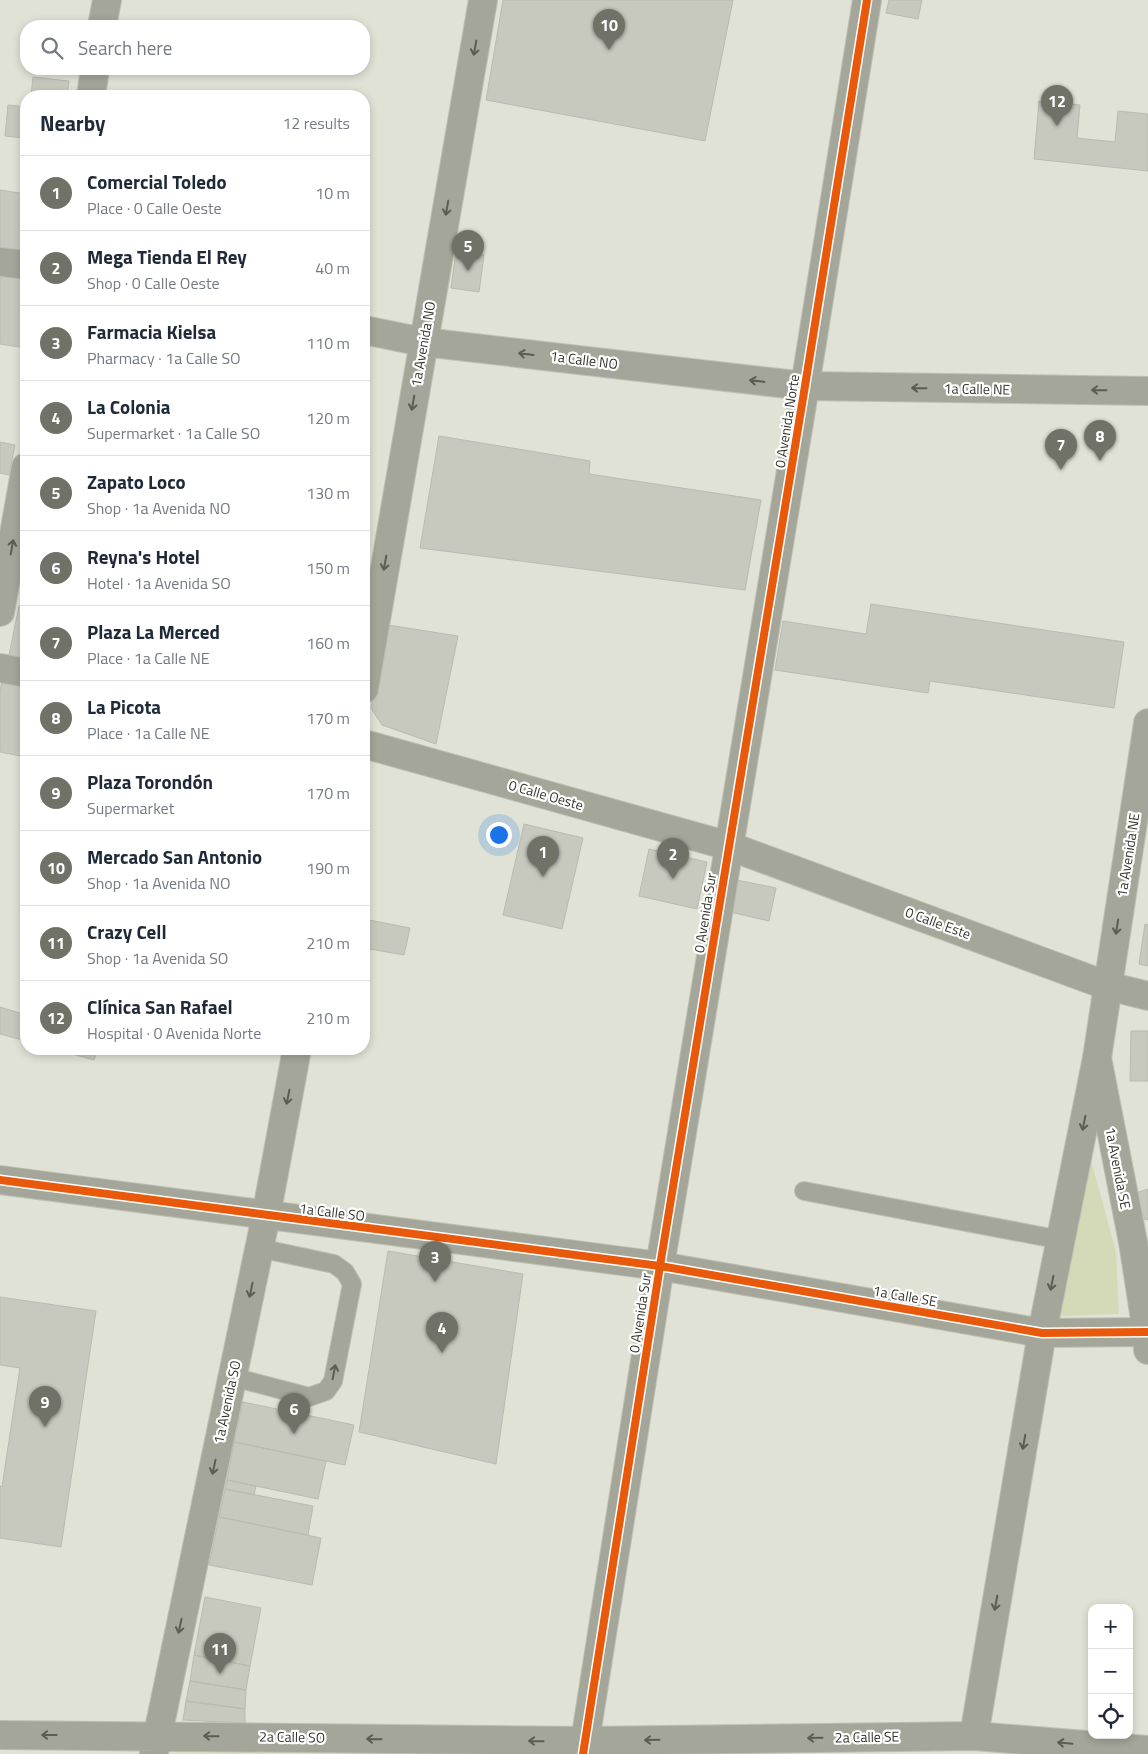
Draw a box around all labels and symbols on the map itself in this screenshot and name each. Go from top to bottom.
pin: 10 [593,9,625,50]
one-way arrow [469,40,479,56]
pin: 12 [1041,85,1073,126]
one-way arrow [441,200,451,216]
pin: 5 [452,230,484,271]
street label: 1a Avenida NO [405,299,440,388]
street label: 1a Calle NO [549,345,619,374]
one-way arrow [518,349,534,359]
street label: 0 Avenida Norte [769,373,804,469]
one-way arrow [749,376,765,386]
street label: 1a Calle NE [944,377,1011,400]
one-way arrow [912,383,928,393]
one-way arrow [1092,386,1108,395]
one-way arrow [407,394,417,410]
pin: 8 [1084,420,1116,461]
pin: 7 [1045,429,1077,470]
one-way arrow [7,539,17,555]
one-way arrow [380,554,390,570]
street label: 0 Calle Oeste [506,774,586,815]
street label: 1a Avenida NE [1110,811,1145,899]
your location [486,822,512,848]
pin: 1 [527,836,559,877]
pin: 2 [657,838,689,879]
street label: 0 Avenida Sur [688,871,721,954]
street label: 0 Calle Este [902,901,974,944]
one-way arrow [1112,919,1122,935]
one-way arrow [283,1088,293,1104]
one-way arrow [1078,1115,1088,1131]
street label: 1a Avenida SE [1100,1125,1137,1211]
street label: 1a Calle SO [298,1197,366,1226]
pin: 3 [419,1241,451,1282]
street label: 0 Avenida Sur [623,1271,656,1354]
one-way arrow [1047,1274,1056,1290]
street label: 1a Calle SE [871,1280,939,1311]
one-way arrow [245,1282,255,1298]
pin: 4 [426,1312,458,1353]
street label: 1a Avenida SO [207,1358,246,1445]
one-way arrow [330,1364,340,1380]
pin: 9 [29,1386,61,1427]
pin: 6 [278,1393,310,1434]
one-way arrow [1018,1434,1028,1450]
one-way arrow [209,1458,218,1474]
one-way arrow [991,1594,1001,1610]
one-way arrow [175,1617,185,1633]
pin: 11 [204,1633,236,1674]
street label: 2a Calle SO [259,1725,325,1748]
street label: 2a Calle SE [835,1725,900,1748]
one-way arrow [41,1730,57,1740]
one-way arrow [203,1732,219,1741]
one-way arrow [807,1733,824,1743]
one-way arrow [366,1734,382,1743]
one-way arrow [645,1735,661,1745]
one-way arrow [528,1736,544,1745]
one-way arrow [1057,1739,1073,1748]

